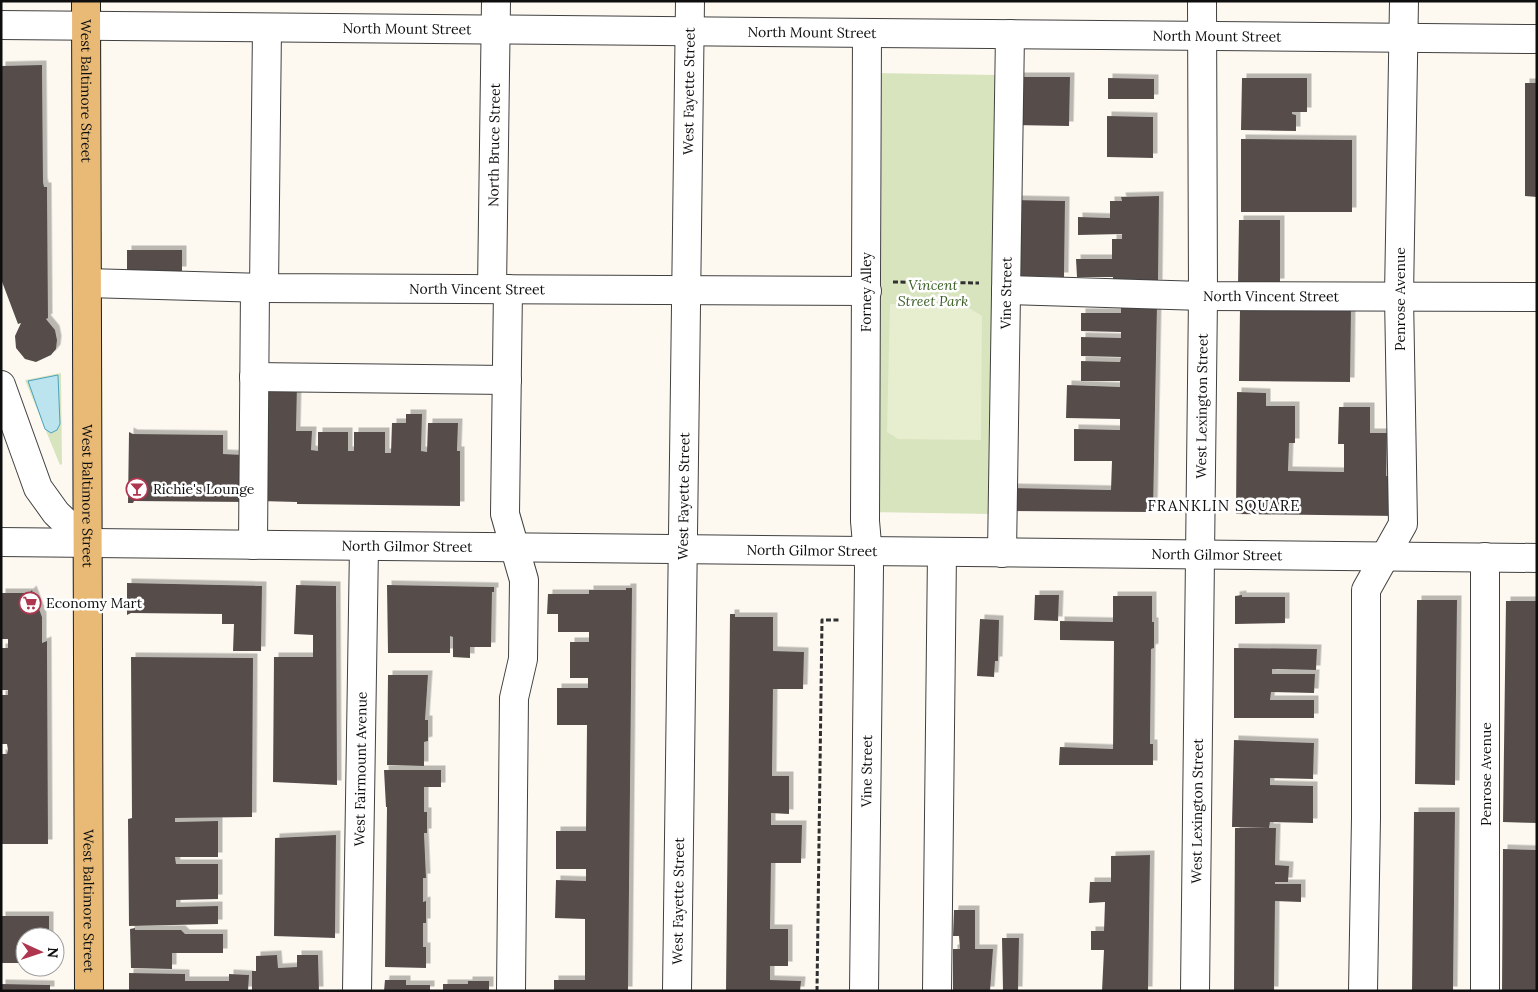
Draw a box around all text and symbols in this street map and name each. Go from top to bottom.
street label: West Baltimore Street [77,19,95,163]
street label: North Mount Street [342,19,472,38]
street label: North Mount Street [747,23,877,42]
street label: North Mount Street [1152,26,1282,46]
street label: West Fayette Street [679,27,699,155]
street label: North Bruce Street [484,82,504,207]
street label: Penrose Avenue [1391,247,1409,351]
street label: Forney Alley [857,251,875,332]
street label: Vine Street [996,256,1016,330]
park label: Vincent Street Park [898,276,968,310]
street label: North Vincent Street [409,280,546,298]
street label: North Vincent Street [1203,287,1340,305]
street label: West Lexington Street [1192,333,1212,479]
street label: West Baltimore Street [78,424,97,568]
street label: West Fayette Street [674,432,693,560]
bar icon: Richie's Lounge [125,477,149,501]
place label: Richie's Lounge [153,480,255,498]
district label: FRANKLIN SQUARE [1148,496,1300,515]
street label: North Gilmor Street [341,537,473,556]
street label: North Gilmor Street [746,541,878,560]
street label: North Gilmor Street [1151,545,1283,564]
supermarket icon: Economy Mart [18,591,42,615]
place label: Economy Mart [46,594,143,612]
street label: West Fairmount Avenue [350,691,371,847]
street label: Penrose Avenue [1477,722,1495,826]
street label: Vine Street [857,734,876,808]
street label: West Lexington Street [1187,738,1207,884]
street label: West Baltimore Street [80,829,98,973]
street label: West Fayette Street [668,837,688,965]
north arrow [15,927,65,977]
text: N [44,947,62,959]

